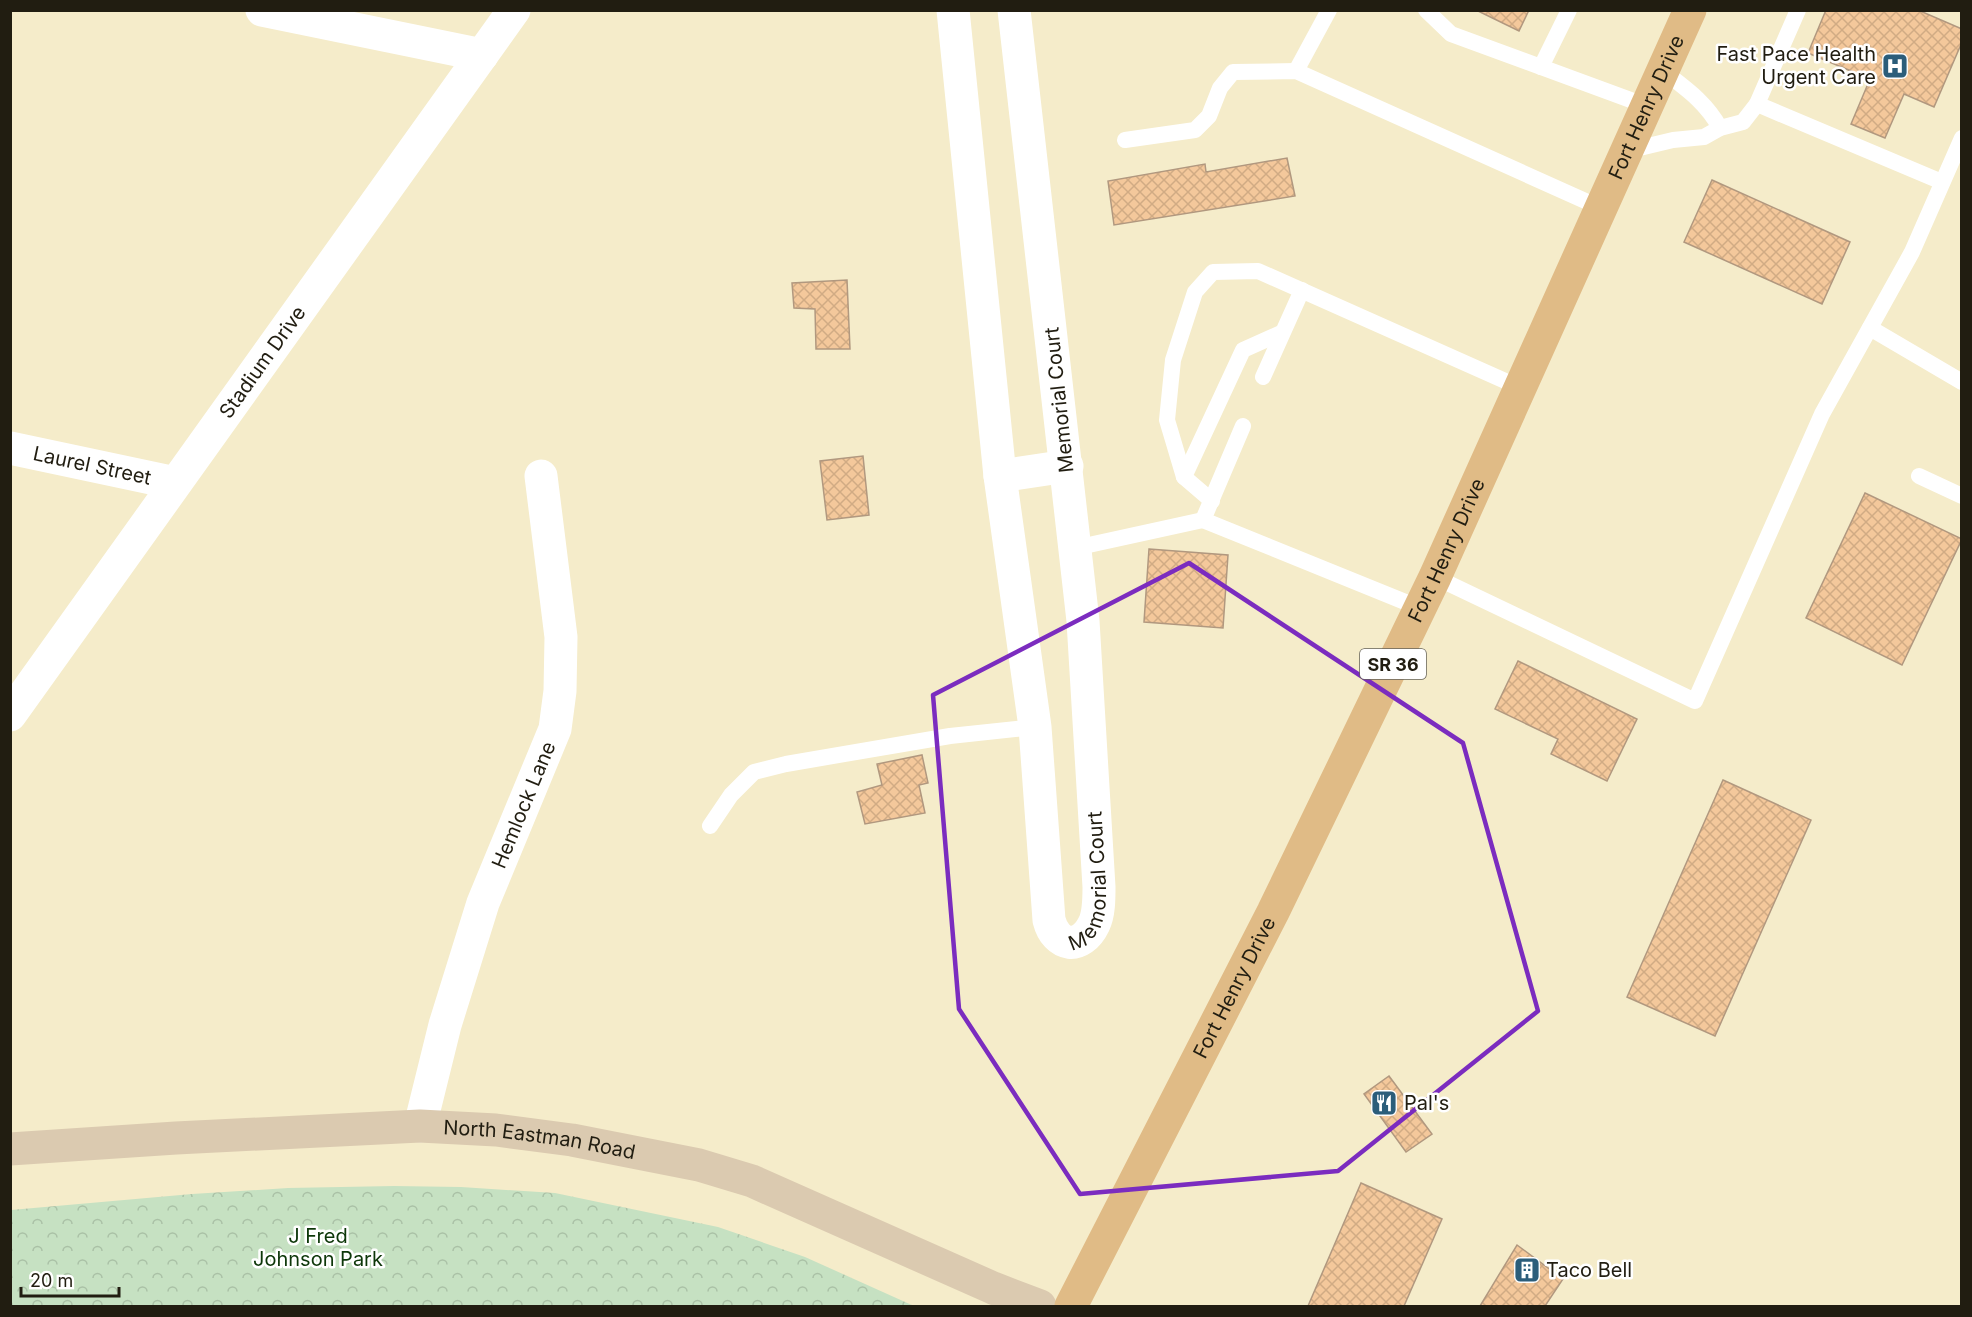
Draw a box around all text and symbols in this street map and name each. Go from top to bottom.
street label: Fort Henry Drive [1603,31,1689,183]
place label: Fast Pace Health Urgent Care [1717,42,1876,89]
hospital icon: Fast Pace Health Urgent Care [1880,51,1910,81]
street label: Stadium Drive [214,301,311,423]
street label: Memorial Court [1039,325,1079,474]
street label: Laurel Street [31,441,154,490]
street label: Fort Henry Drive [1403,474,1490,626]
road number: SR 36 [1360,649,1426,679]
street label: Hemlock Lane [487,738,560,872]
street label: Memorial Court [1065,810,1111,956]
street label: Fort Henry Drive [1188,913,1281,1062]
restaurant icon: Pal's [1369,1088,1399,1118]
place label: Pal's [1404,1091,1449,1115]
street label: North Eastman Road [443,1115,638,1164]
park label: J Fred Johnson Park [253,1224,383,1271]
building icon: Taco Bell [1512,1255,1542,1285]
place label: Taco Bell [1546,1258,1632,1282]
scale bar [21,1260,118,1298]
text: 20 m [30,1270,73,1291]

